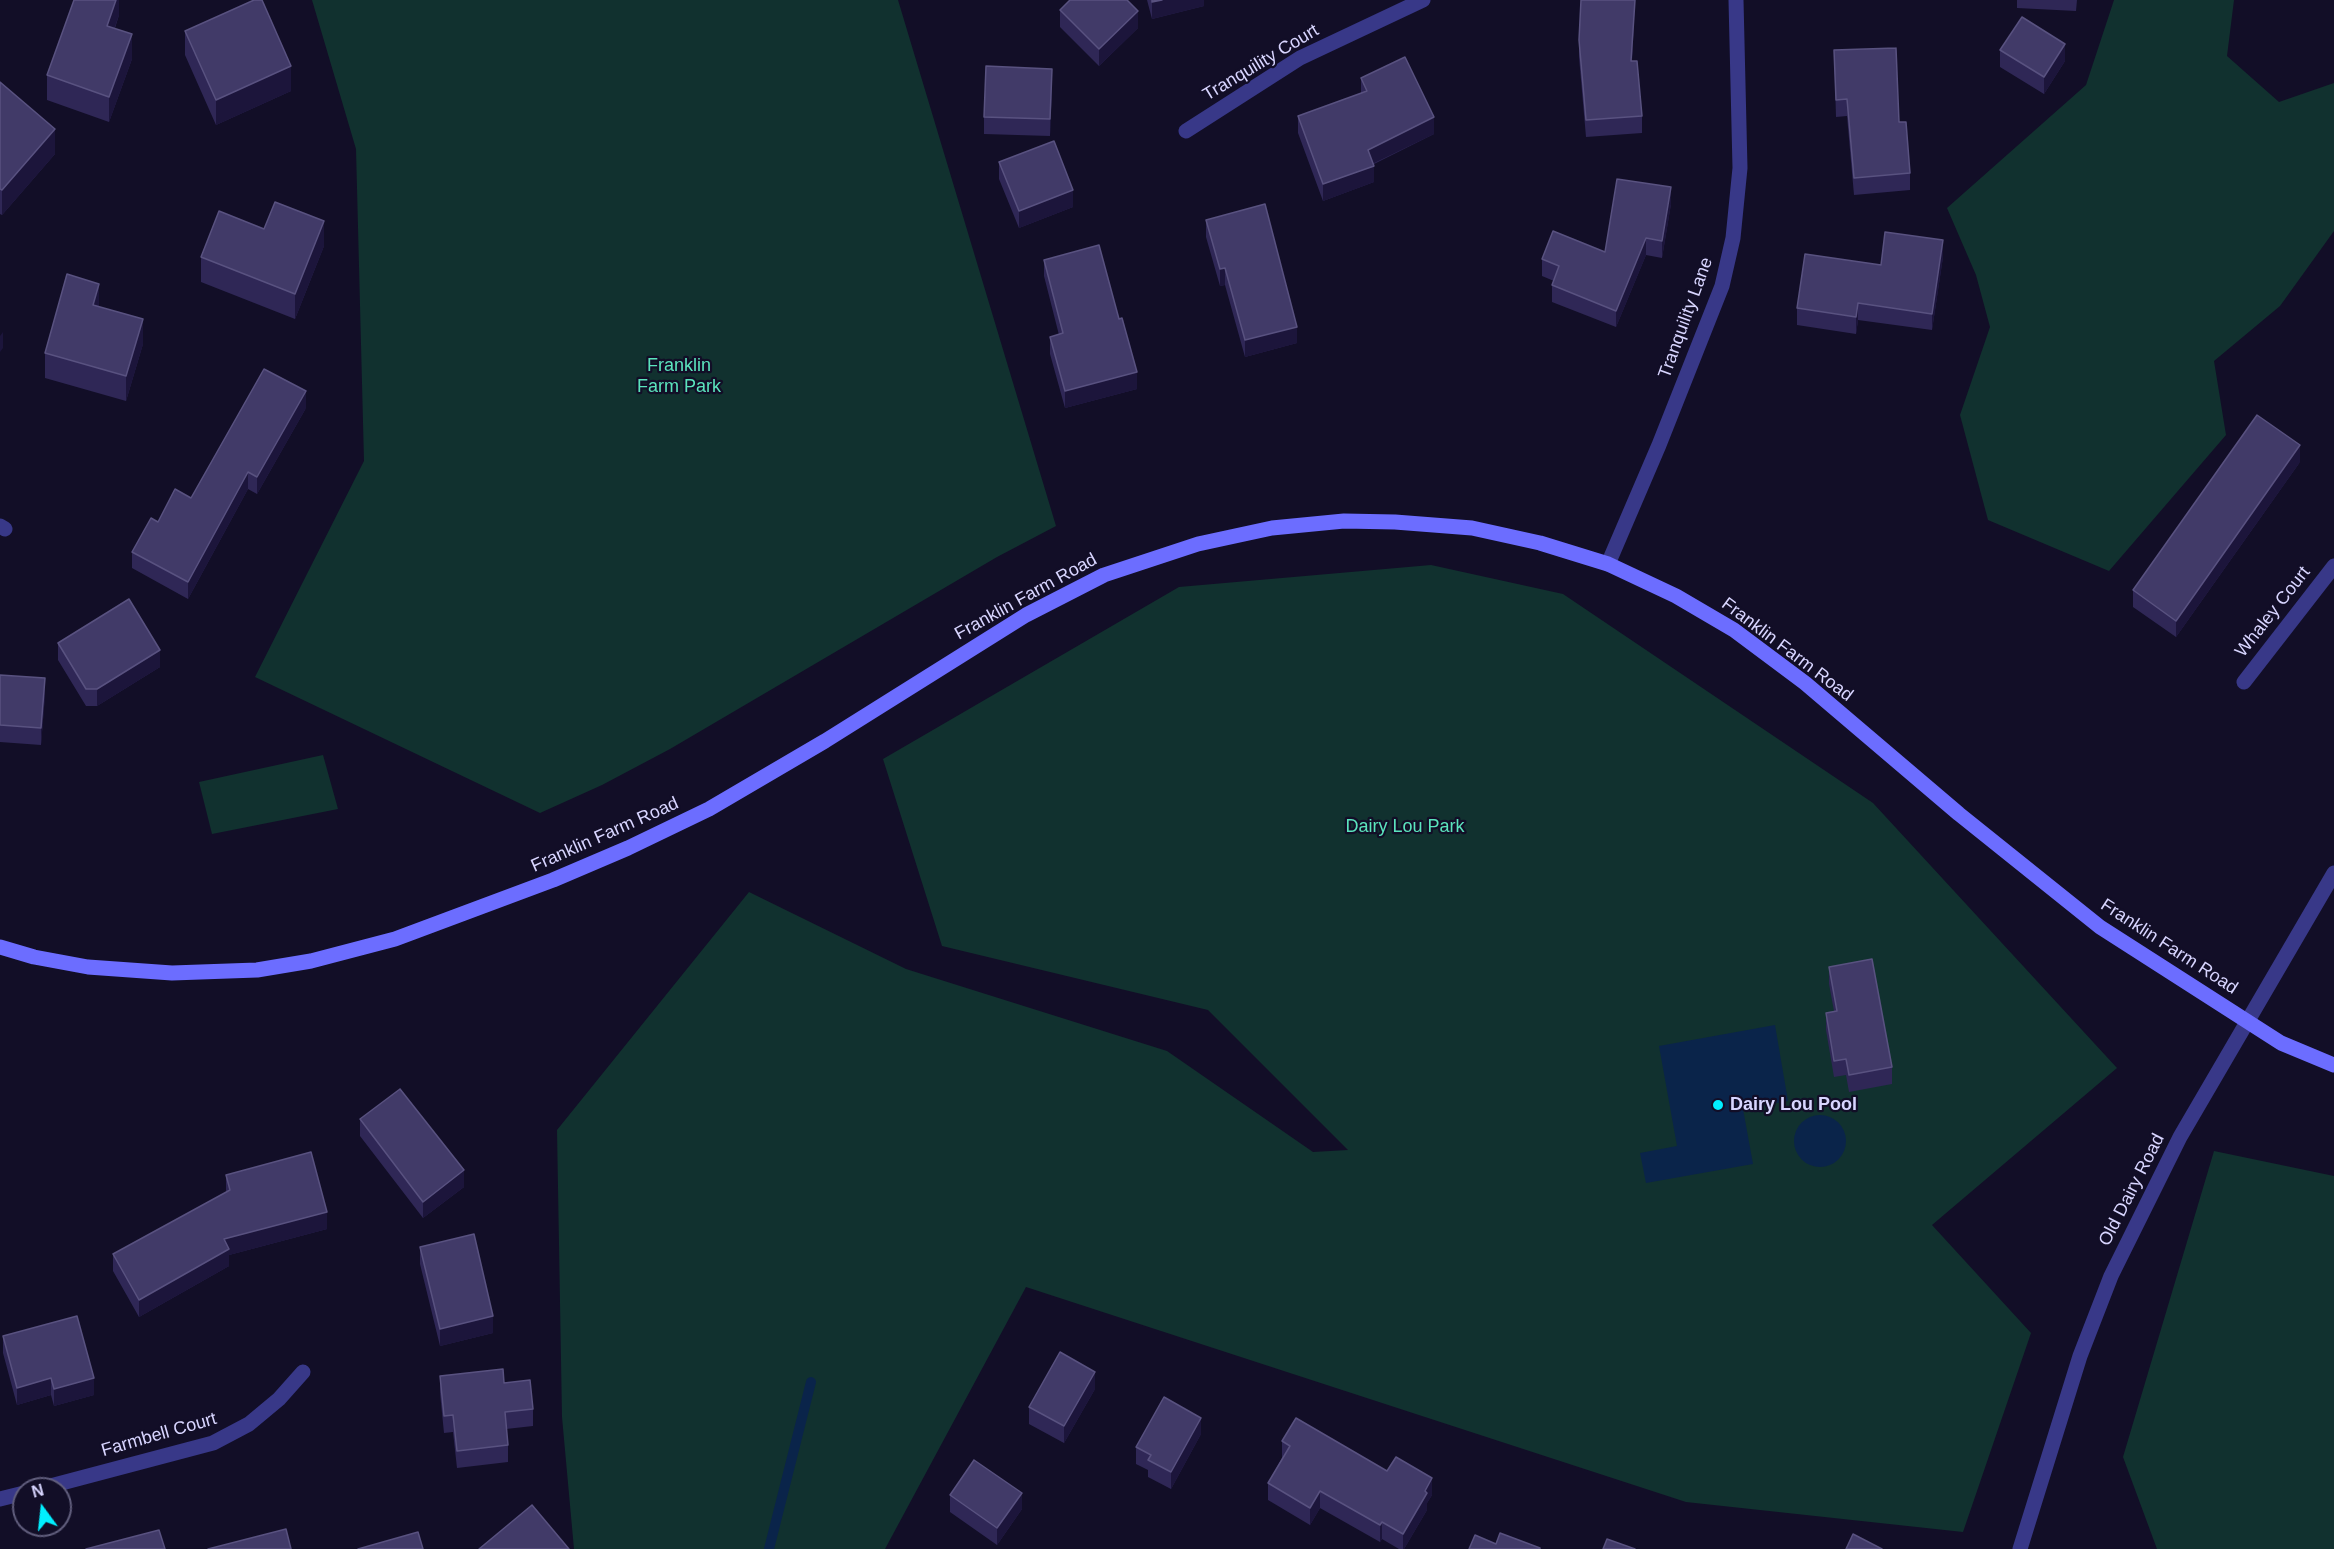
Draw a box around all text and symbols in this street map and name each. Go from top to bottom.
street label: Tranquility Court [1199,20,1323,106]
street label: Tranquility Lane [1654,254,1718,382]
park label: Franklin Farm Park [637,355,721,398]
street label: Franklin Farm Road [951,549,1101,645]
street label: Whaley Court [2231,562,2315,662]
street label: Franklin Farm Road [1717,594,1857,706]
street label: Franklin Farm Road [528,793,682,877]
park label: Dairy Lou Park [1345,816,1465,838]
street label: Franklin Farm Road [2096,895,2242,999]
place label: Dairy Lou Pool [1730,1094,1857,1116]
marker: Dairy Lou Pool [1711,1098,1725,1112]
street label: Old Dairy Road [2094,1130,2170,1250]
street label: Farmbell Court [99,1408,219,1462]
north arrow [12,1477,72,1537]
text: N [30,1481,46,1501]

